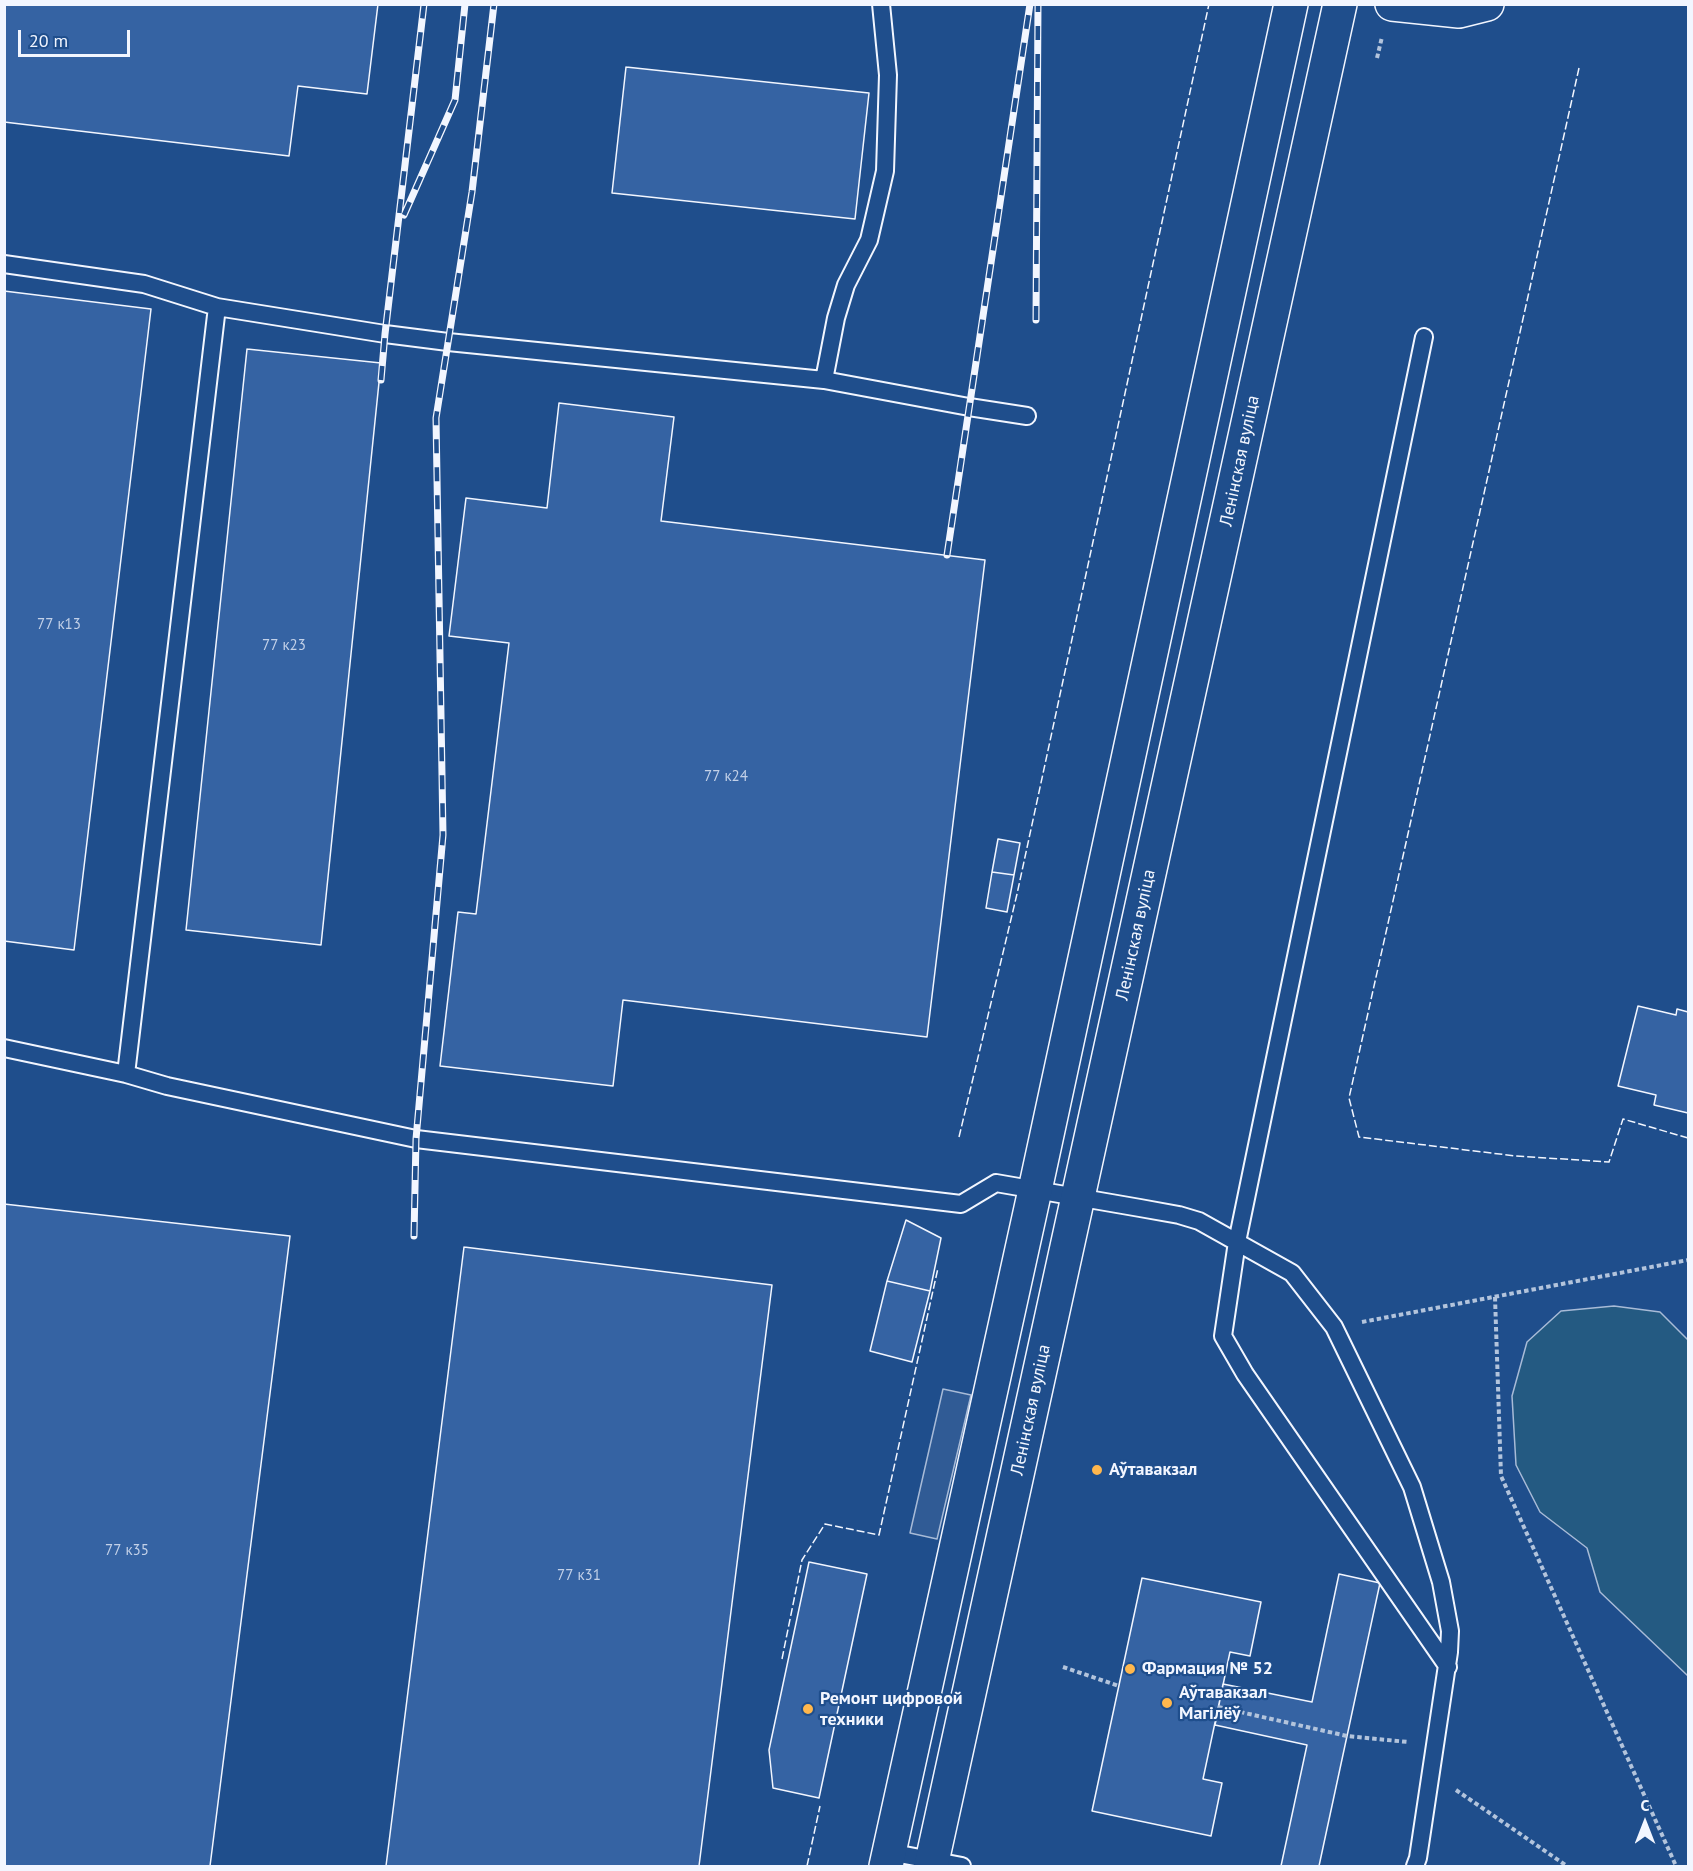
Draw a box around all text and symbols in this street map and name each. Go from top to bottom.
scale bar [21,18,134,56]
text: 20 m [29,29,68,52]
street label: Ленінская вуліца [1216,393,1264,529]
house number: 77 к13 [37,616,81,634]
house number: 77 к23 [262,637,306,655]
house number: 77 к24 [704,768,748,786]
street label: Ленінская вуліца [1112,867,1160,1003]
street label: Ленінская вуліца [1007,1342,1055,1478]
place label: Аўтавакзал [1109,1459,1197,1481]
marker: Аўтавакзал [1090,1463,1104,1477]
house number: 77 к35 [105,1542,149,1560]
house number: 77 к31 [557,1567,601,1585]
place label: Фармация № 52 [1142,1658,1273,1680]
marker: Фармация № 52 [1123,1662,1137,1676]
place label: Аўтавакзал Магілёў [1179,1682,1267,1724]
place label: Ремонт цифровой техники [820,1688,963,1730]
marker: Аўтавакзал Магілёў [1160,1696,1174,1710]
marker: Ремонт цифровой техники [801,1702,815,1716]
north arrow [1615,1793,1675,1853]
text: С [1641,1795,1649,1815]

